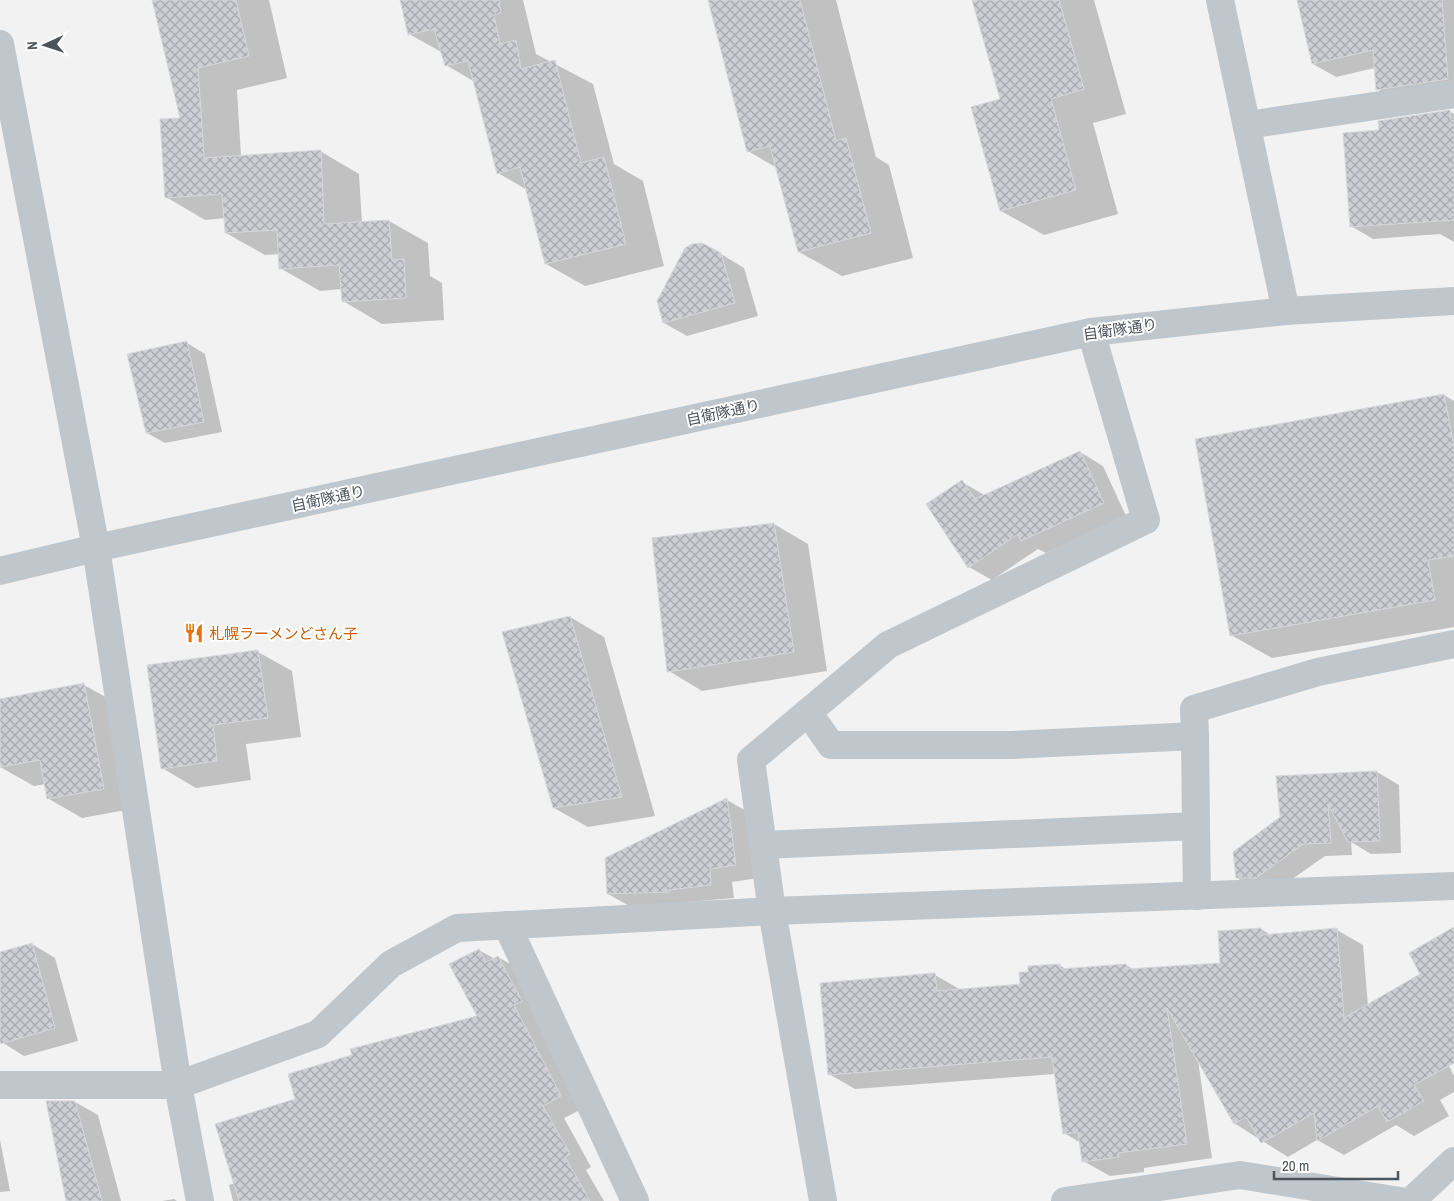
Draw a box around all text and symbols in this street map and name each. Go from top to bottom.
north arrow [20,20,70,70]
text: N [23,41,41,50]
street label: 自衛隊通り [1081,313,1159,345]
street label: 自衛隊通り [684,394,762,430]
street label: 自衛隊通り [289,480,367,516]
restaurant icon: 札幌ラーメンどさん子 [183,622,205,644]
place label: 札幌ラーメンどさん子 [209,623,358,644]
scale bar [1274,1148,1398,1180]
text: 20 m [1282,1155,1309,1176]

